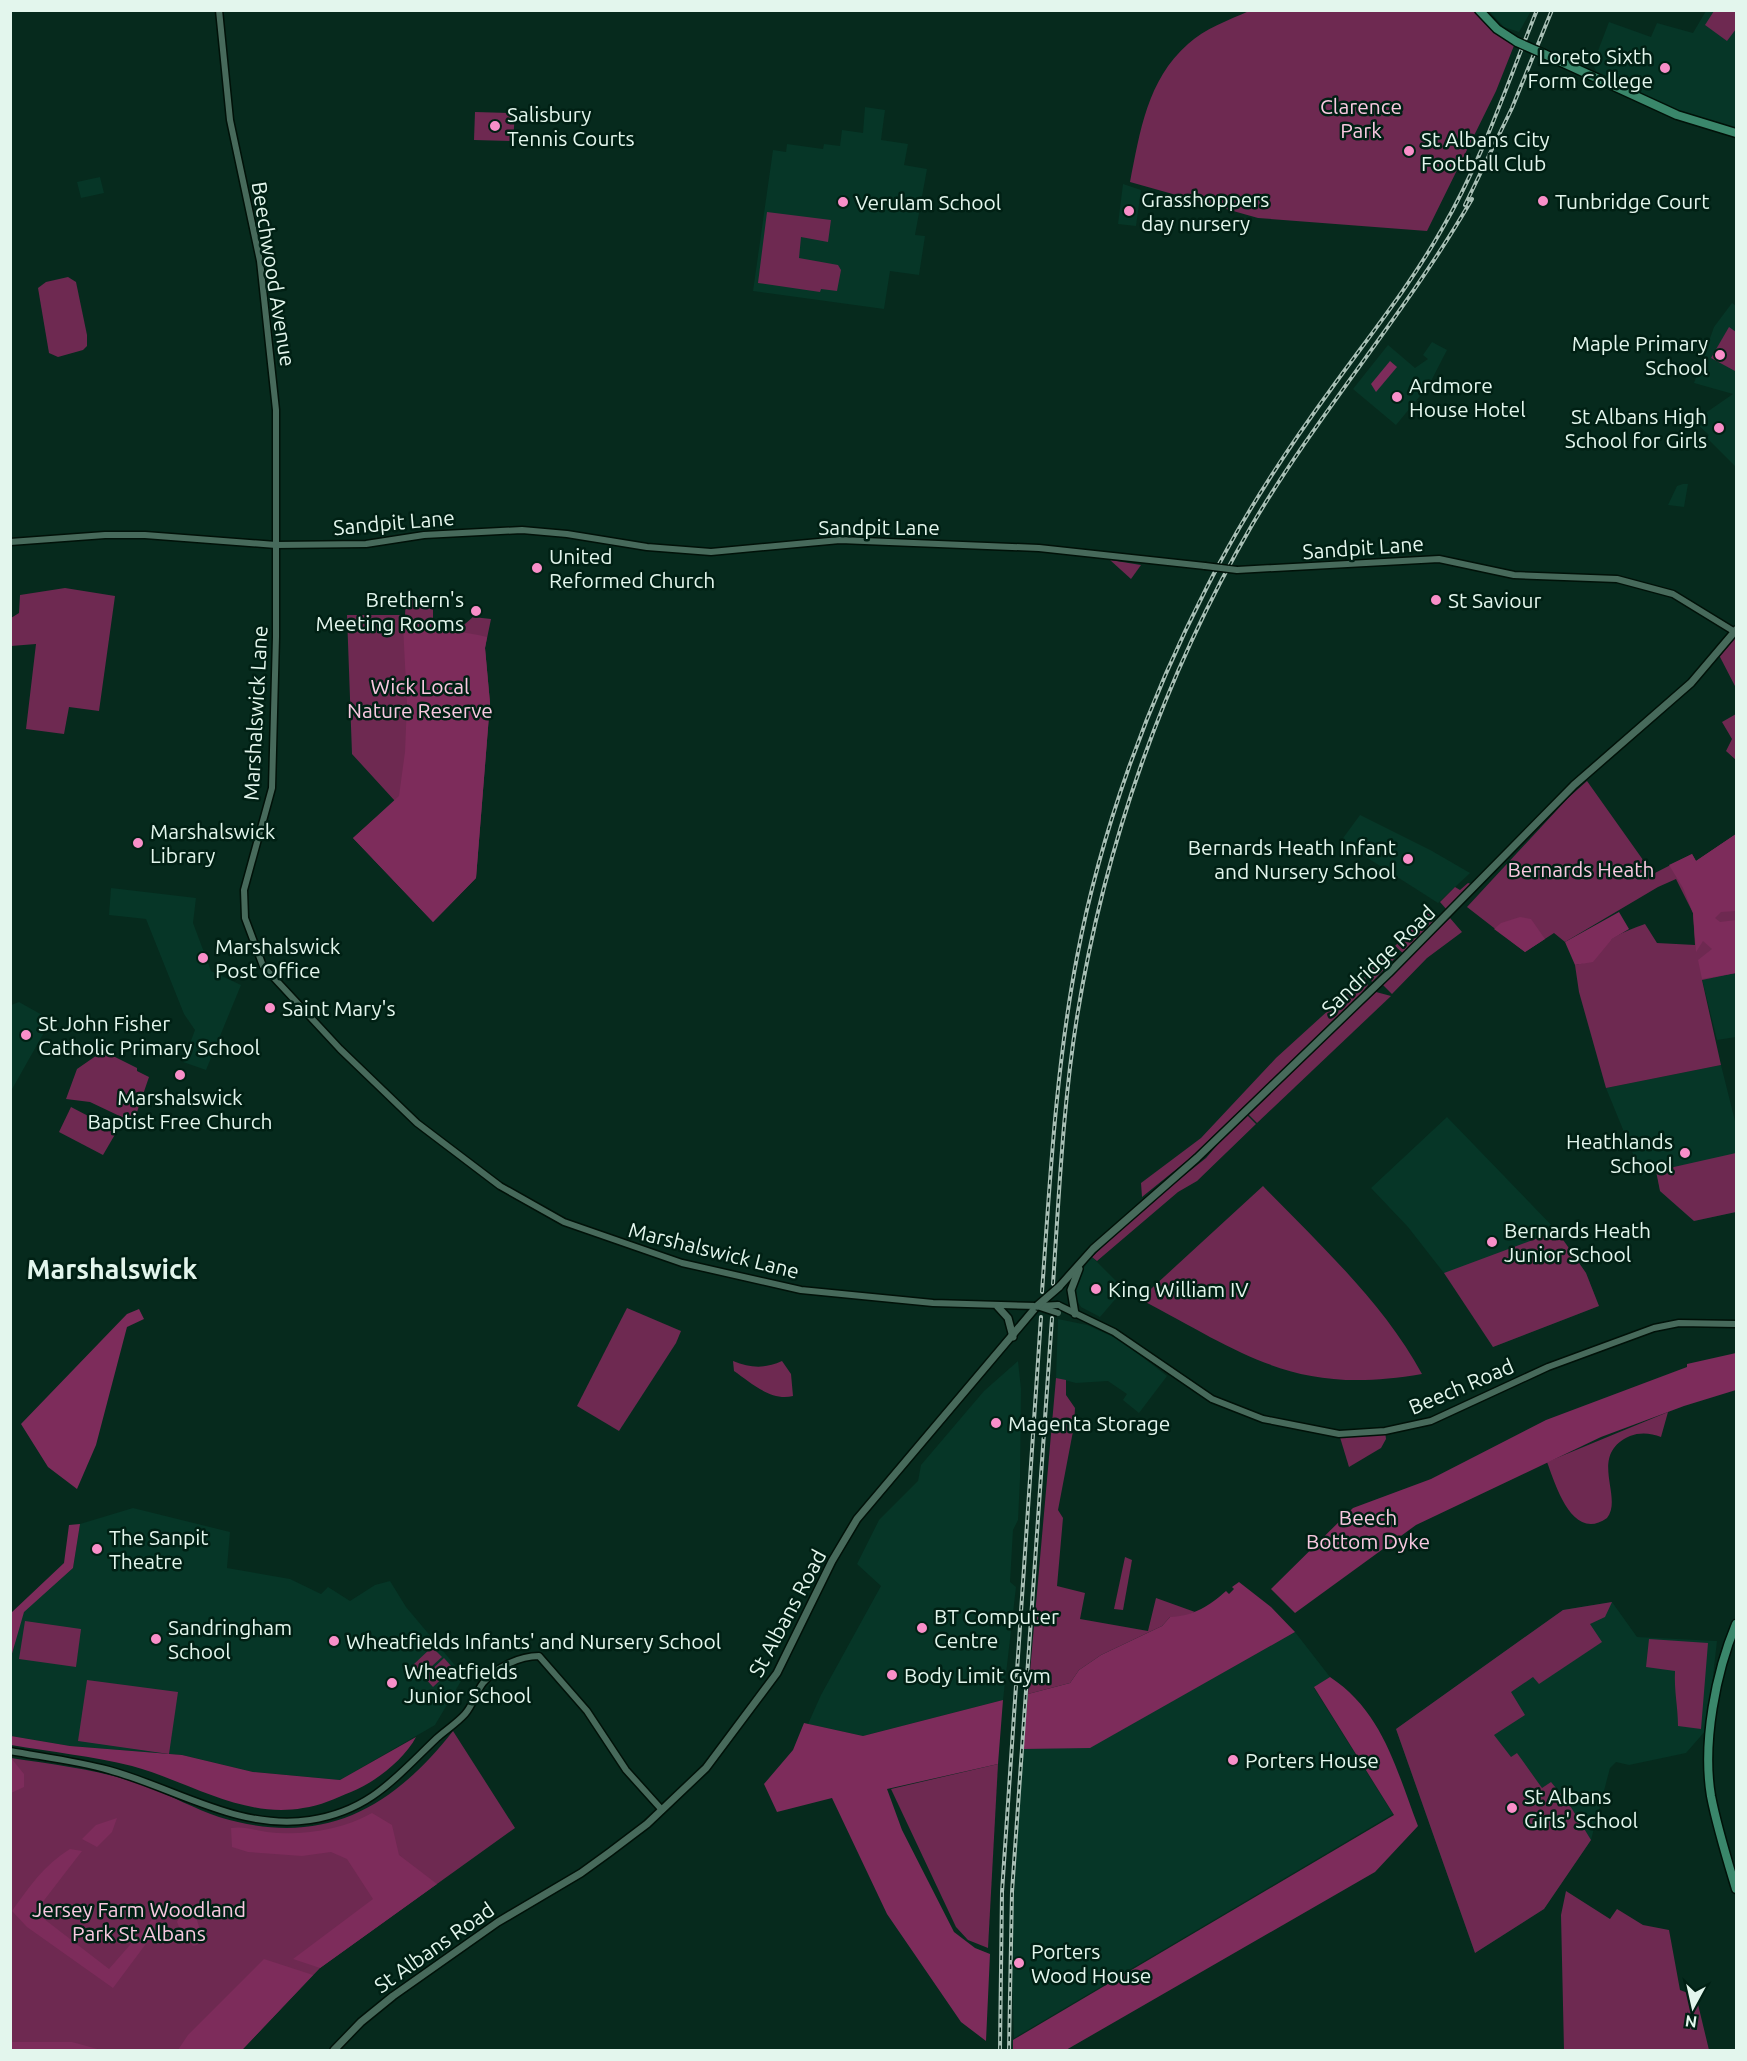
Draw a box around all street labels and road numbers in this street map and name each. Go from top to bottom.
street label: Beechwood Avenue [248,180,300,368]
street label: Sandpit Lane [332,505,456,539]
street label: Sandpit Lane [818,515,940,539]
street label: Sandpit Lane [1301,531,1425,563]
street label: Marshalswick Lane [238,625,272,801]
street label: Sandridge Road [1316,900,1440,1020]
street label: Marshalswick Lane [626,1217,802,1283]
street label: Beech Road [1405,1353,1517,1419]
street label: St Albans Road [743,1545,831,1681]
street label: St Albans Road [370,1897,498,1997]

